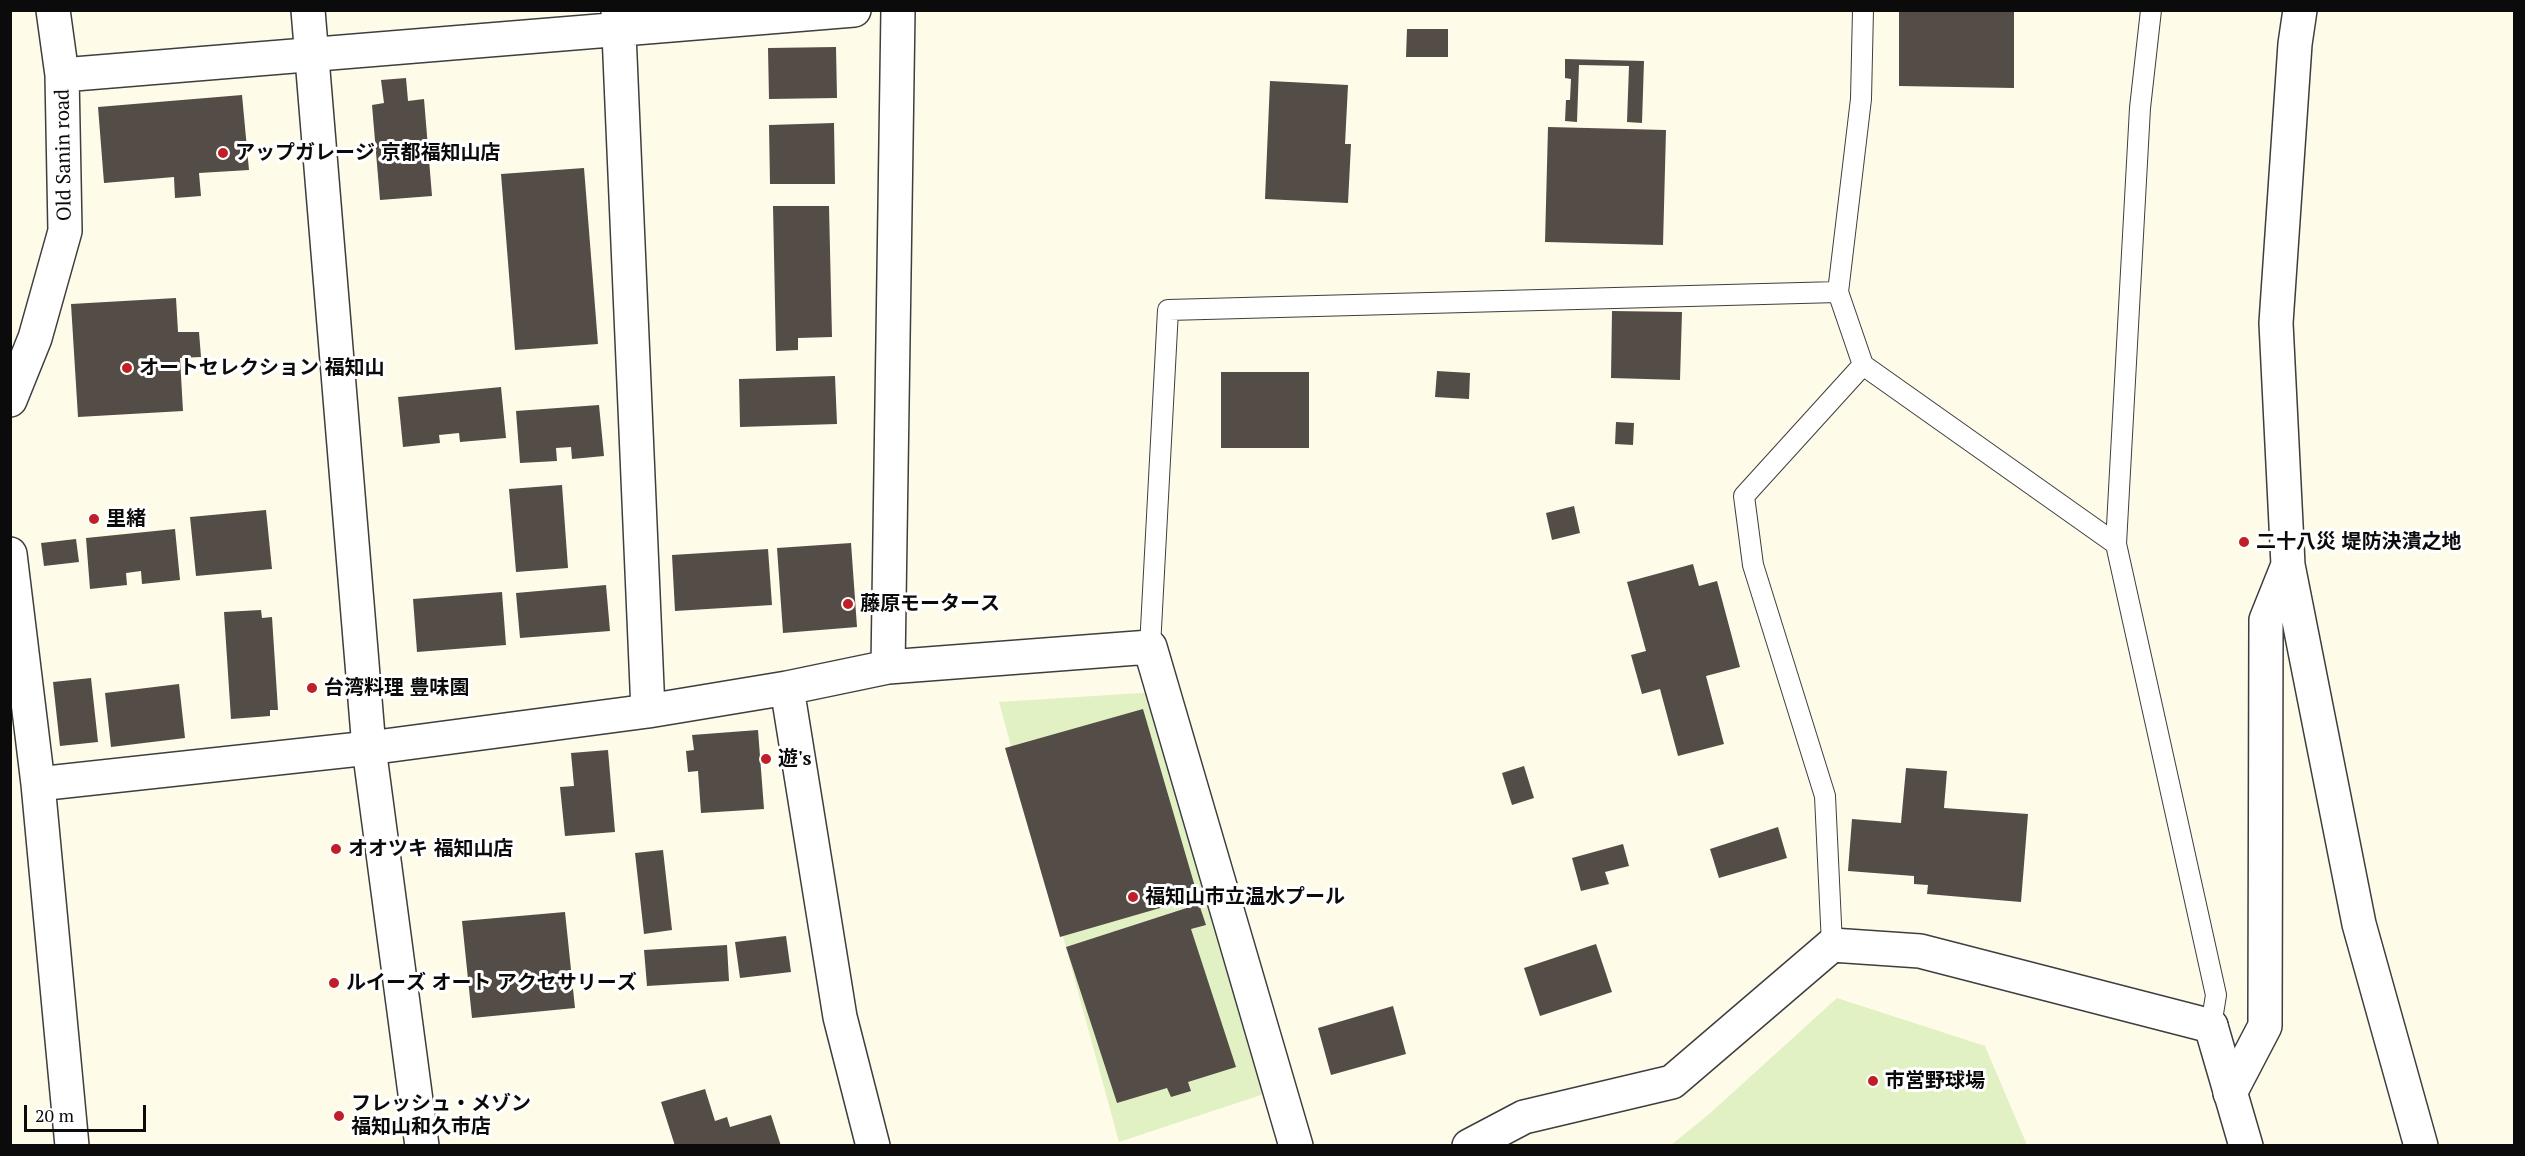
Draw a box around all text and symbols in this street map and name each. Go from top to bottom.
street label: Old Sanin road [51,89,77,221]
place label: アップガレージ 京都福知山店 [235,141,500,165]
marker: アップガレージ 京都福知山店 [216,146,230,160]
place label: オートセレクション 福知山 [139,356,384,380]
marker: オートセレクション 福知山 [120,361,134,375]
place label: 里緒 [106,507,146,531]
marker: 里緒 [87,512,101,526]
place label: 二十八災 堤防決潰之地 [2256,530,2461,554]
marker: 二十八災 堤防決潰之地 [2237,535,2251,549]
place label: 藤原モータース [860,592,1000,616]
marker: 藤原モータース [841,597,855,611]
place label: 台湾料理 豊味園 [324,676,469,700]
marker: 台湾料理 豊味園 [305,681,319,695]
place label: 遊's [778,747,812,771]
marker: 遊's [759,752,773,766]
place label: オオツキ 福知山店 [348,837,513,861]
marker: オオツキ 福知山店 [329,842,343,856]
place label: 福知山市立温水プール [1145,885,1345,909]
marker: 福知山市立温水プール [1126,890,1140,904]
place label: ルイーズ オート アクセサリーズ [346,971,637,995]
marker: ルイーズ オート アクセサリーズ [327,976,341,990]
place label: 市営野球場 [1885,1069,1985,1093]
marker: 市営野球場 [1866,1074,1880,1088]
place label: フレッシュ・メゾン 福知山和久市店 [351,1092,531,1139]
scale bar [27,1093,148,1131]
text: 20 m [35,1103,74,1127]
marker: フレッシュ・メゾン 福知山和久市店 [332,1109,346,1123]

